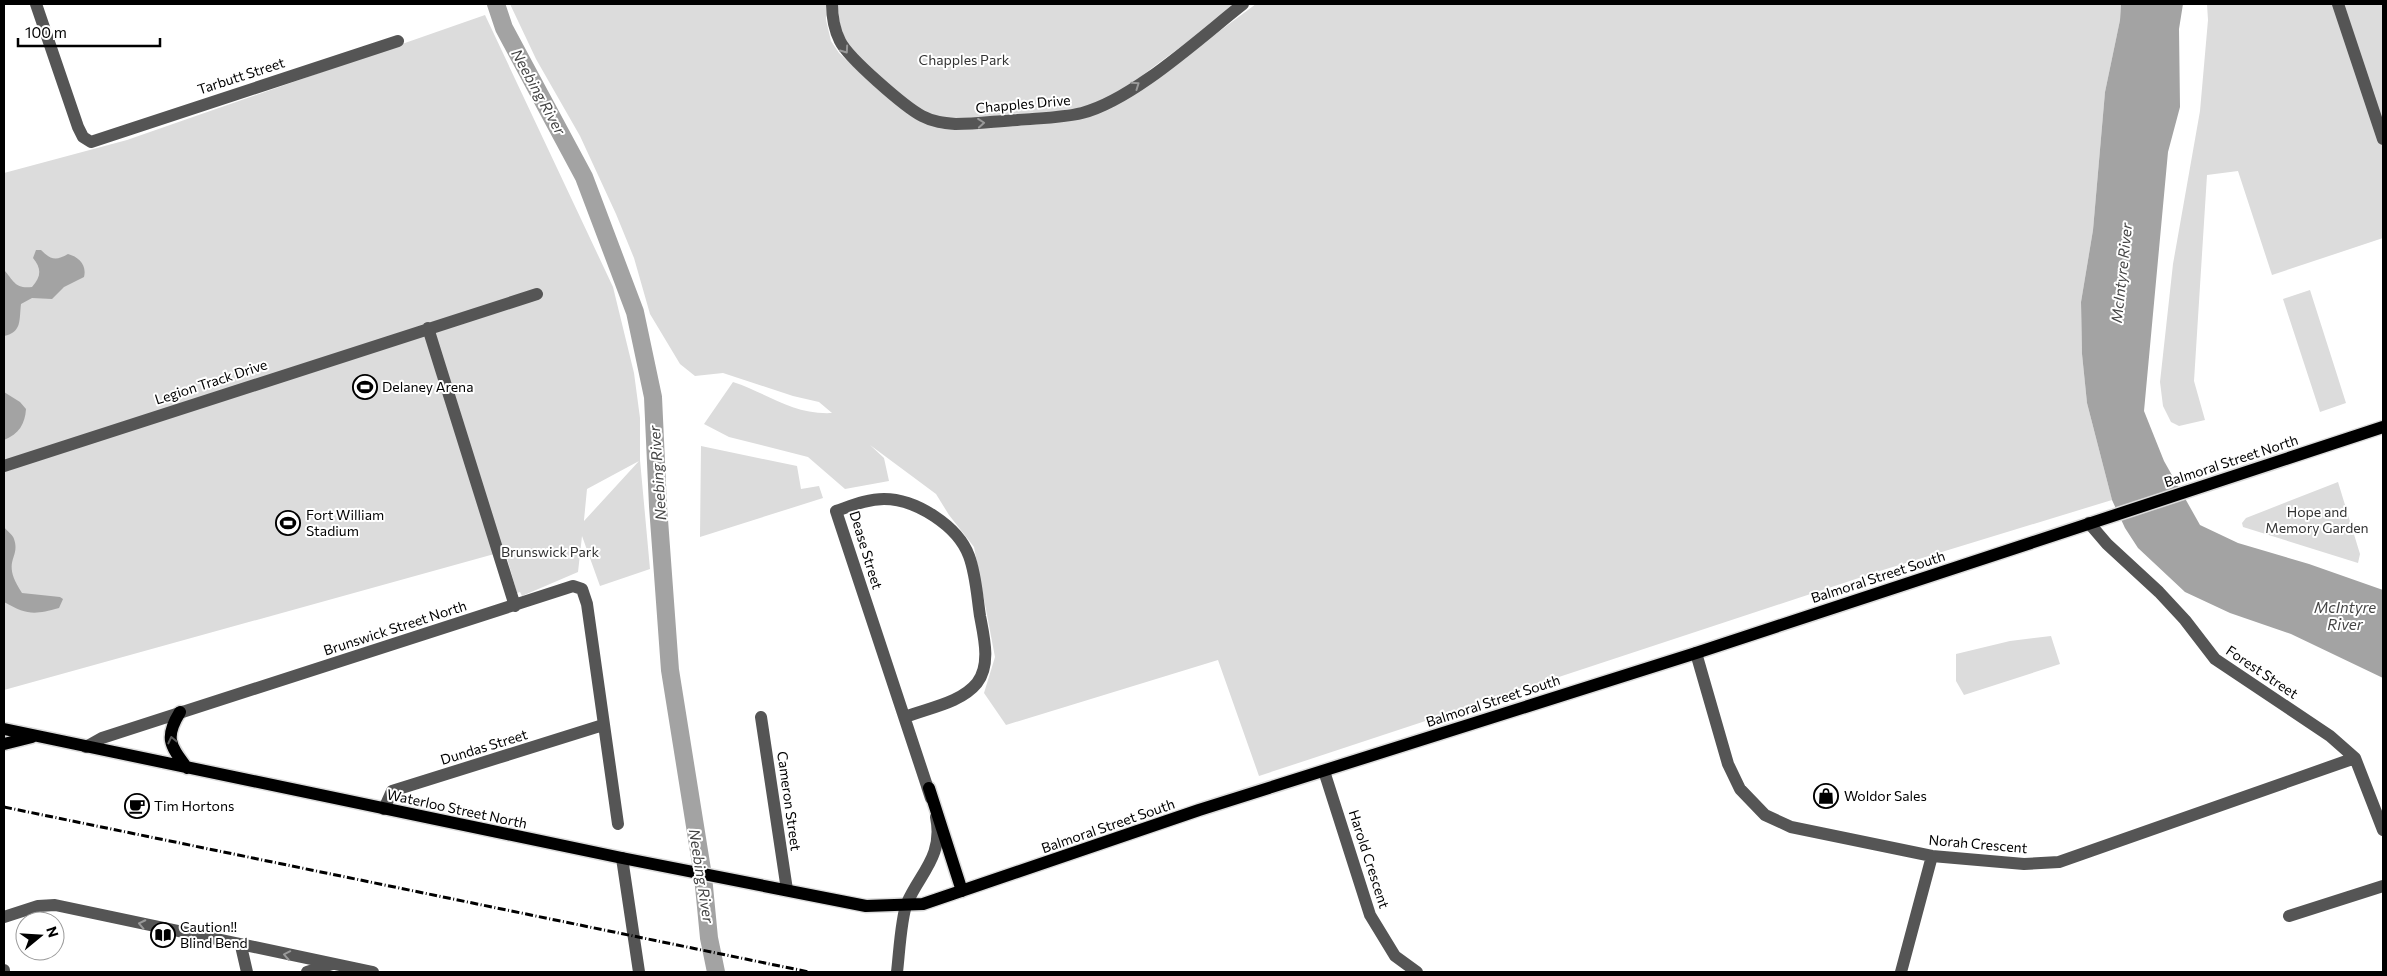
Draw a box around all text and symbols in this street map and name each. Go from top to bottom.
scale bar [18,15,160,47]
text: 100 m [25,23,67,41]
one-way arrow [839,44,848,53]
water label: Neebing River [508,46,570,138]
park label: Chapples Park [919,51,1010,68]
street label: Tarbutt Street [195,53,287,98]
one-way arrow [1131,82,1140,91]
street label: Chapples Drive [975,91,1071,116]
one-way arrow [978,118,986,129]
water label: McIntyre River [2107,221,2135,324]
street label: Legion Track Drive [152,355,269,408]
sports icon: Delaney Arena [352,374,378,400]
place label: Delaney Arena [382,378,473,395]
water label: Neebing River [645,424,669,521]
street label: Balmoral Street North [2162,431,2300,490]
park label: Hope and Memory Garden [2265,503,2369,536]
place label: Fort William Stadium [306,506,384,539]
street label: Dease Street [847,509,887,591]
sports icon: Fort William Stadium [275,510,301,536]
park label: Brunswick Park [501,543,599,560]
street label: Balmoral Street South [1809,547,1947,606]
street label: Brunswick Street North [321,596,468,659]
water label: McIntyre River [2314,598,2376,633]
street label: Forest Street [2223,641,2302,702]
street label: Balmoral Street South [1424,671,1562,730]
street label: Dundas Street [438,725,530,768]
one-way arrow [167,736,178,745]
street label: Cameron Street [774,750,805,852]
shop icon: Woldor Sales [1813,783,1839,809]
street label: Waterloo Street North [385,785,529,832]
place label: Woldor Sales [1844,787,1927,804]
cafe icon: Tim Hortons [124,793,150,819]
street label: Balmoral Street South [1039,795,1177,856]
place label: Tim Hortons [154,797,234,814]
street label: Harold Crescent [1346,807,1393,911]
water label: Neebing River [686,828,718,925]
street label: Norah Crescent [1928,831,2028,856]
north arrow [15,911,65,961]
place label: Caution!! Blind Bend [180,918,248,951]
one-way arrow [137,919,146,930]
library icon: Caution!! Blind Bend [150,922,176,948]
text: N [43,924,63,939]
one-way arrow [283,950,292,960]

